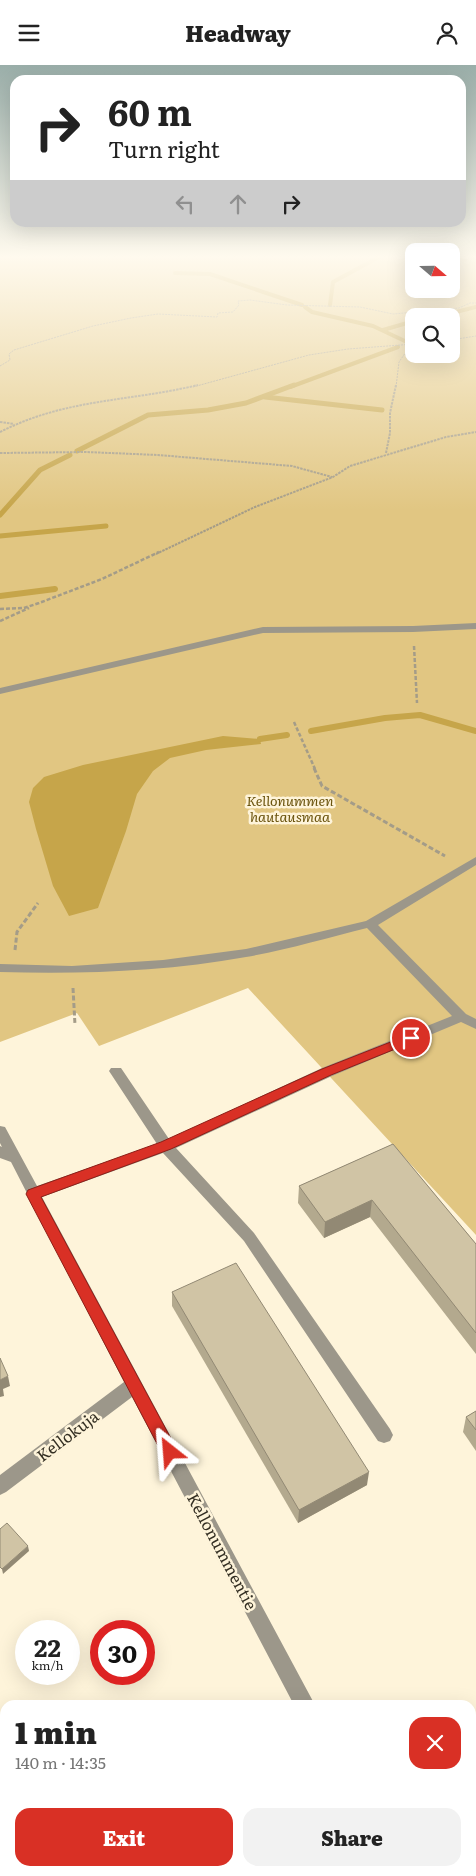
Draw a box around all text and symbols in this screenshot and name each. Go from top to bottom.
text: Headway [185,16,291,49]
icon: menu [15,19,43,47]
icon: person [433,19,461,47]
text: 60 m [108,85,192,137]
icon: right [25,95,90,160]
text: Turn right [108,132,220,165]
icon: left [171,190,199,218]
icon: ahead [224,190,252,218]
icon: right [277,190,305,218]
north arrow [405,243,460,297]
map controls [405,243,460,363]
button: search [405,308,460,363]
park label: Kellonummen hautausmaa [246,790,334,826]
pin [390,1017,432,1059]
icon: arrive [397,1024,425,1052]
street label: Kellokuja [31,1403,103,1466]
position arrow [143,1425,195,1477]
street label: Kellonummentie [182,1488,264,1614]
speed limit sign: 30 [90,1620,155,1685]
text: 22 [34,1628,61,1665]
text: km/h [32,1656,63,1674]
text: 1 min [15,1709,97,1753]
button: close [409,1717,461,1769]
text: 140 m · 14:35 [15,1750,106,1774]
button: Exit [15,1808,233,1866]
button: Share [243,1808,461,1866]

